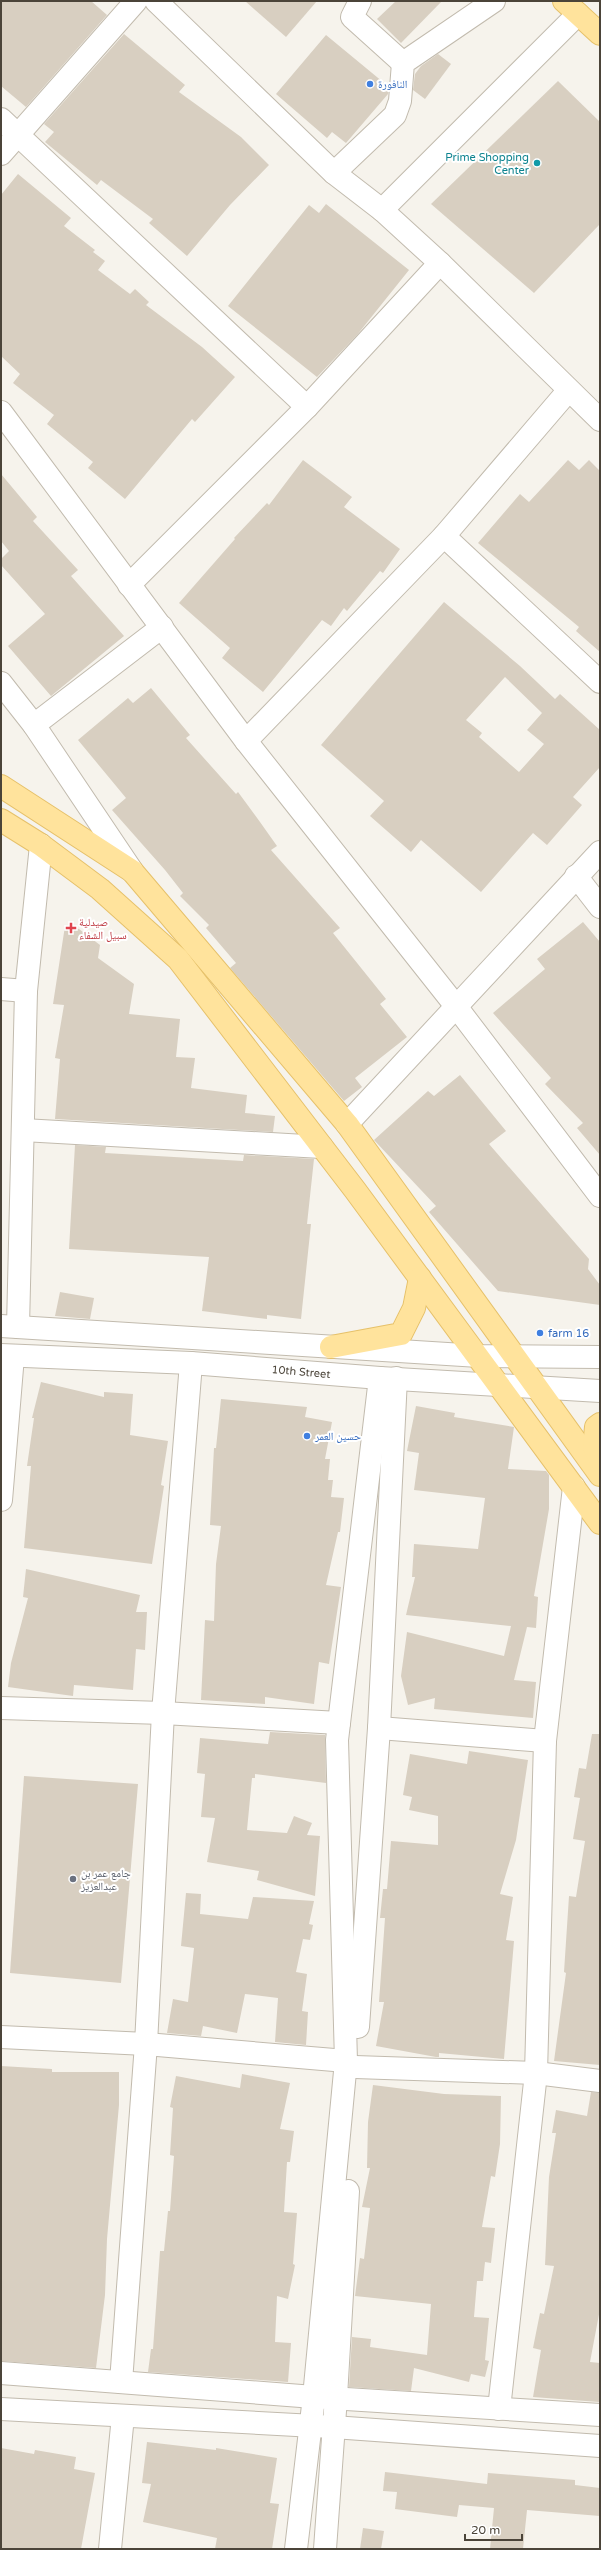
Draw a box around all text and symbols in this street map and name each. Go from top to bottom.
place label: النافورة [378,78,407,91]
marker: النافورة [365,79,375,89]
place label: Prime Shopping Center [445,151,530,177]
marker: Prime Shopping Center [532,158,542,168]
place label: صيدلية سبيل الشفاء [79,916,127,942]
marker: صيدلية سبيل الشفاء [66,923,76,933]
place label: farm 16 [548,1327,589,1340]
marker: farm 16 [535,1328,545,1338]
street label: 10th Street [271,1363,331,1381]
place label: حسين العمر [314,1430,361,1443]
marker: حسين العمر [302,1431,312,1441]
place label: جامع عمر بن عبدالعزيز [80,1867,131,1893]
marker: جامع عمر بن عبدالعزيز [68,1874,78,1884]
scale bar [465,2516,522,2542]
text: 20 m [471,2523,500,2537]

